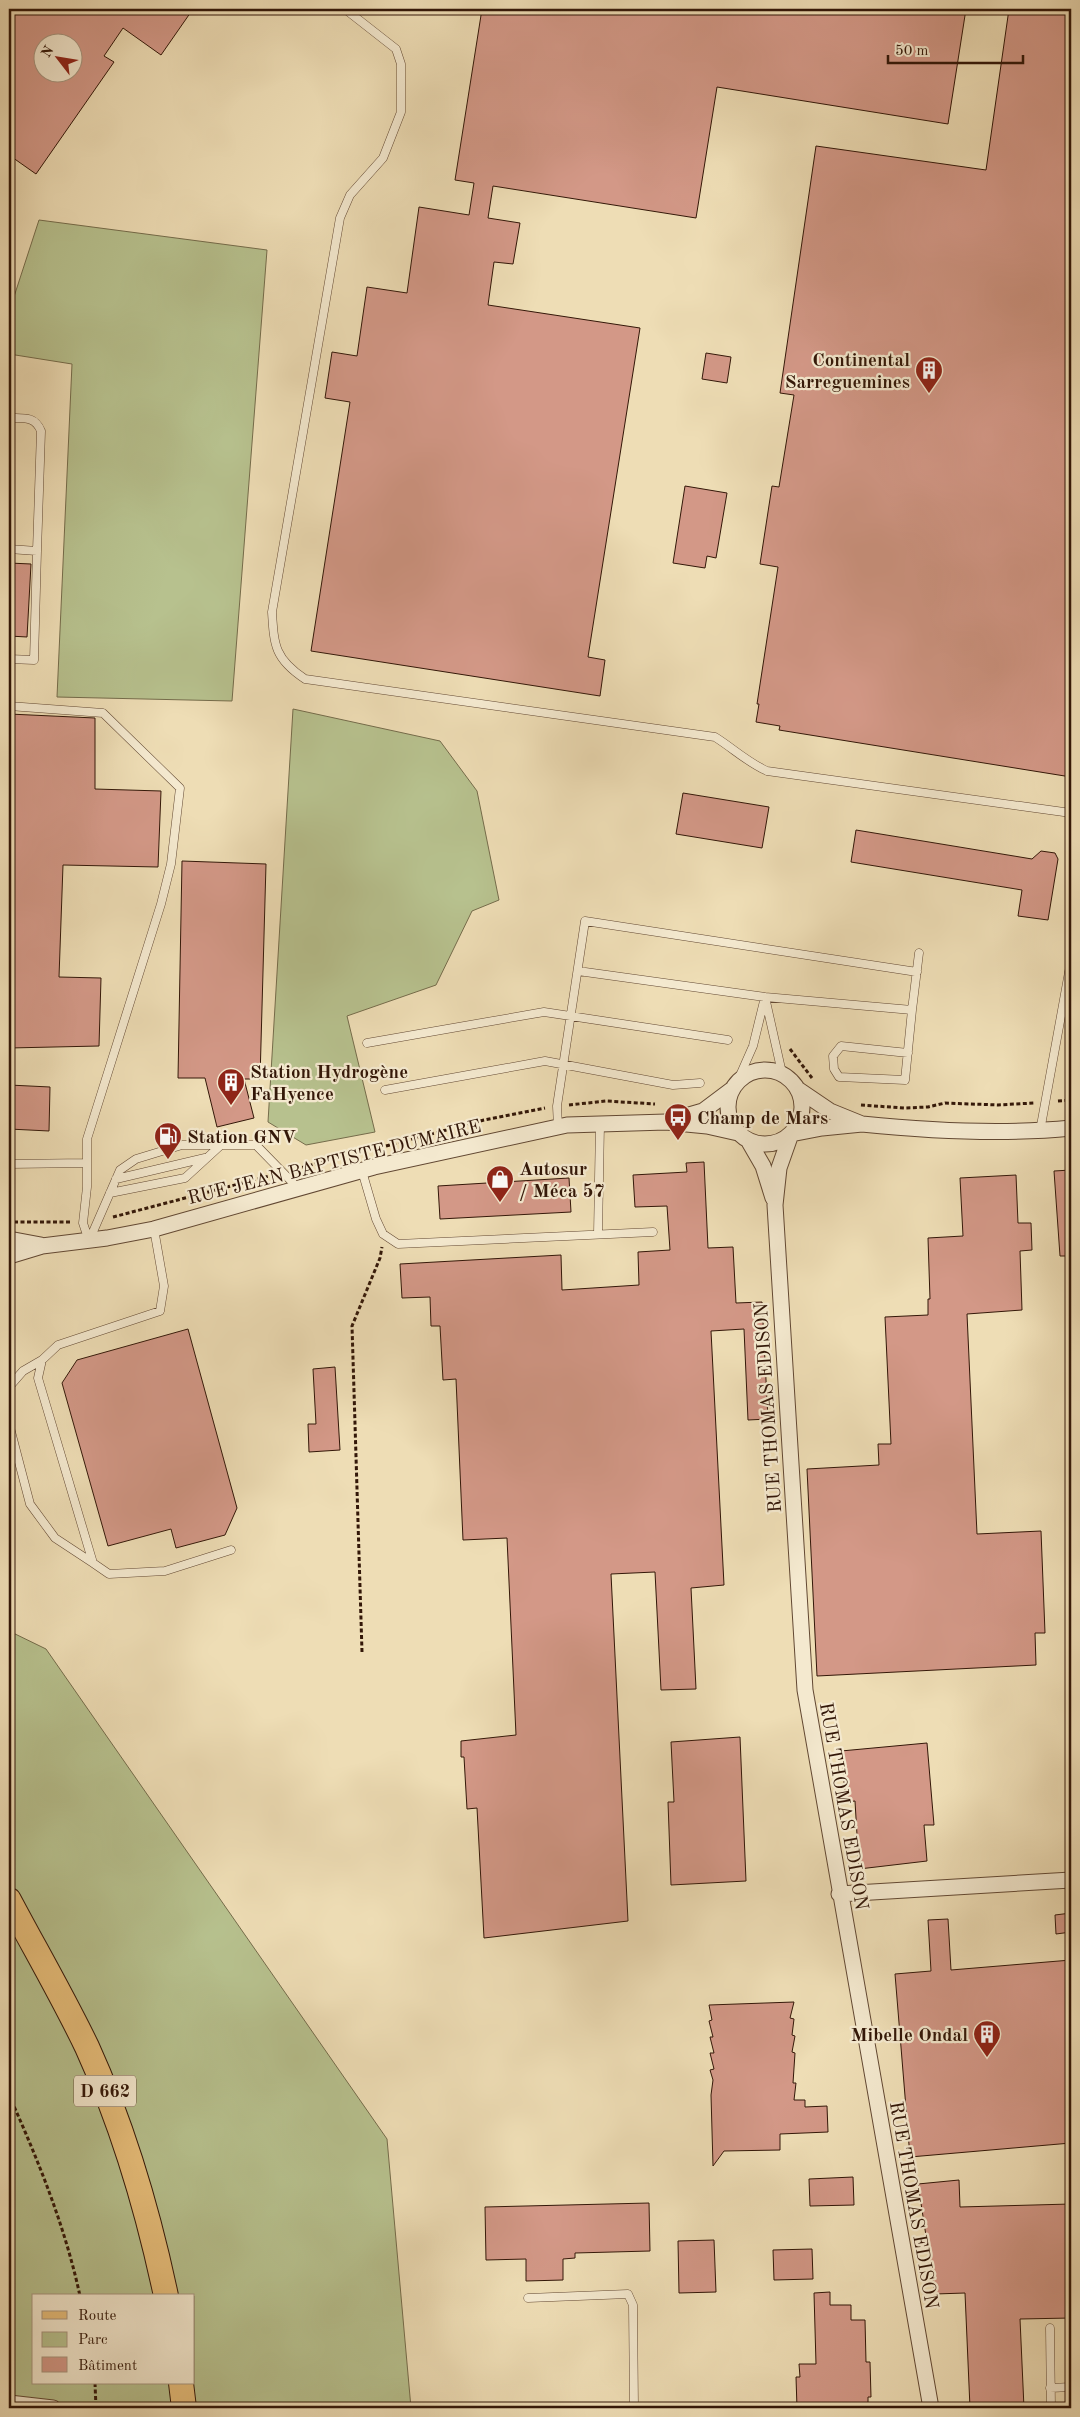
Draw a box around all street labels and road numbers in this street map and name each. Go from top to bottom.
street label: RUE JEAN BAPTISTE DUMAIRE [186,1118,483,1209]
street label: RUE THOMAS EDISON [753,1302,786,1514]
street label: RUE THOMAS EDISON [815,1701,870,1912]
road number: D 662 [74,2076,136,2106]
street label: RUE THOMAS EDISON [885,2100,940,2311]

